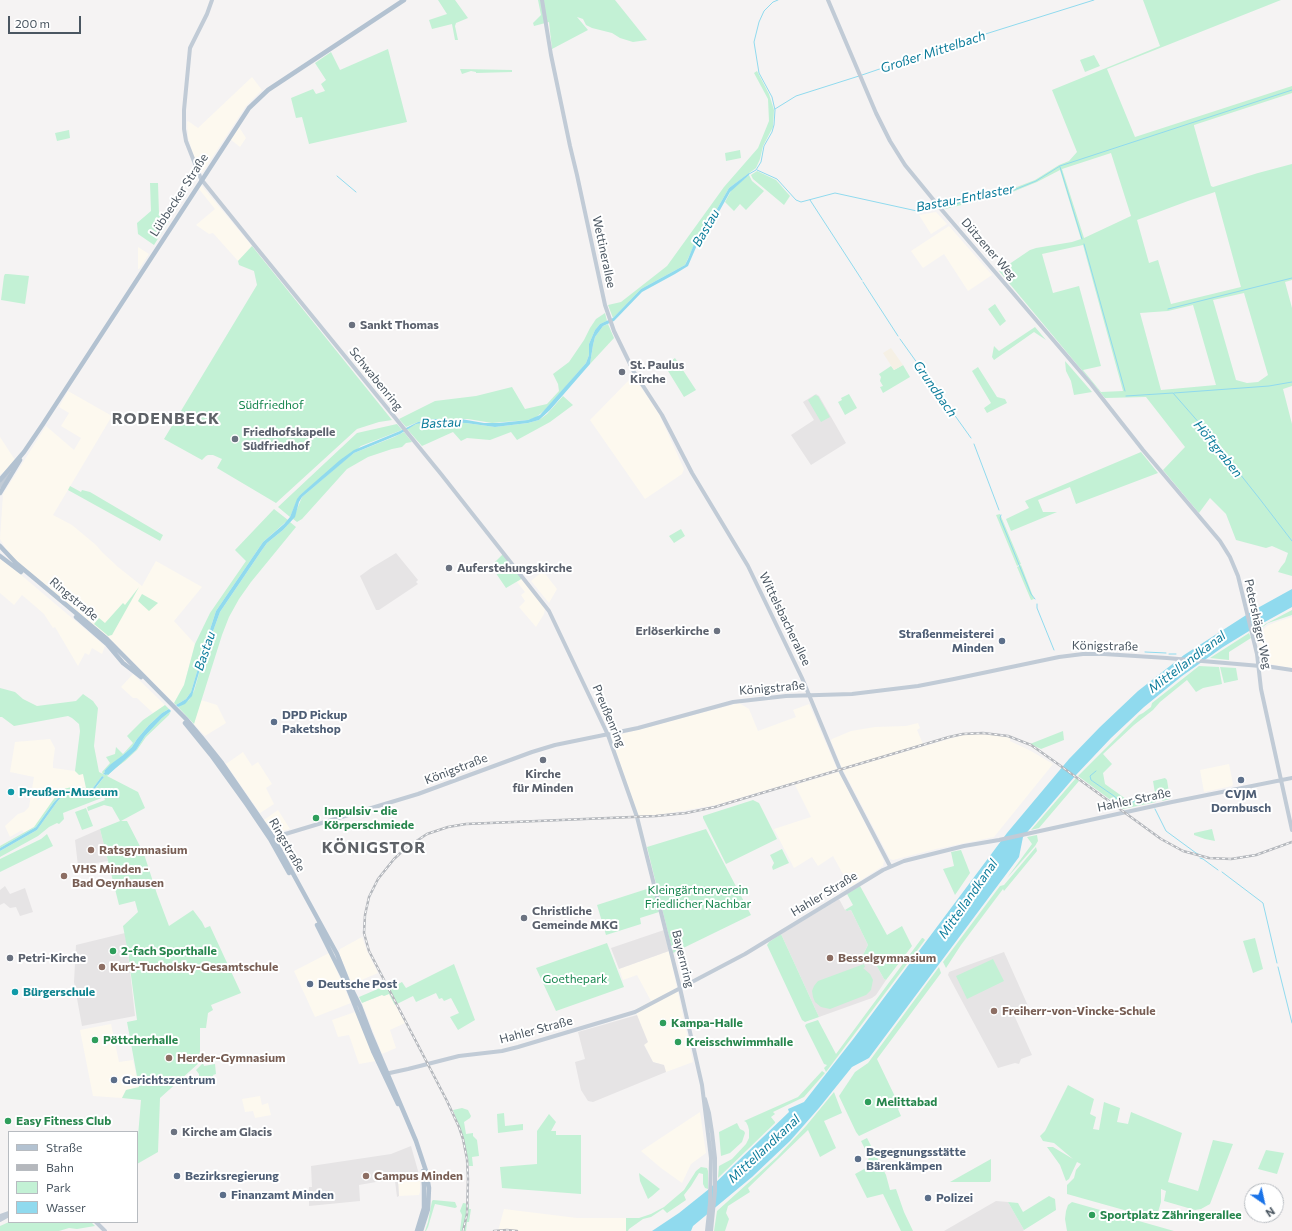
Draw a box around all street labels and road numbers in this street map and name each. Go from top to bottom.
street label: Lübbecker Straße [147,151,211,239]
street label: Wettinerallee [589,215,619,289]
street label: Dützener Weg [958,215,1020,283]
street label: Schwabenring [346,345,406,413]
street label: Wittelsbacherallee [756,570,814,668]
street label: Ringstraße [47,574,101,624]
street label: Petershäger Weg [1241,578,1275,670]
street label: Königstraße [1072,638,1138,654]
street label: Königstraße [738,678,806,698]
street label: Preußenring [589,682,629,750]
street label: Königstraße [423,750,489,788]
street label: Hahler Straße [1096,785,1172,815]
street label: Ringstraße [266,816,308,874]
street label: Hahler Straße [788,869,860,919]
street label: Bayernring [669,929,697,989]
street label: Hahler Straße [498,1013,574,1047]

